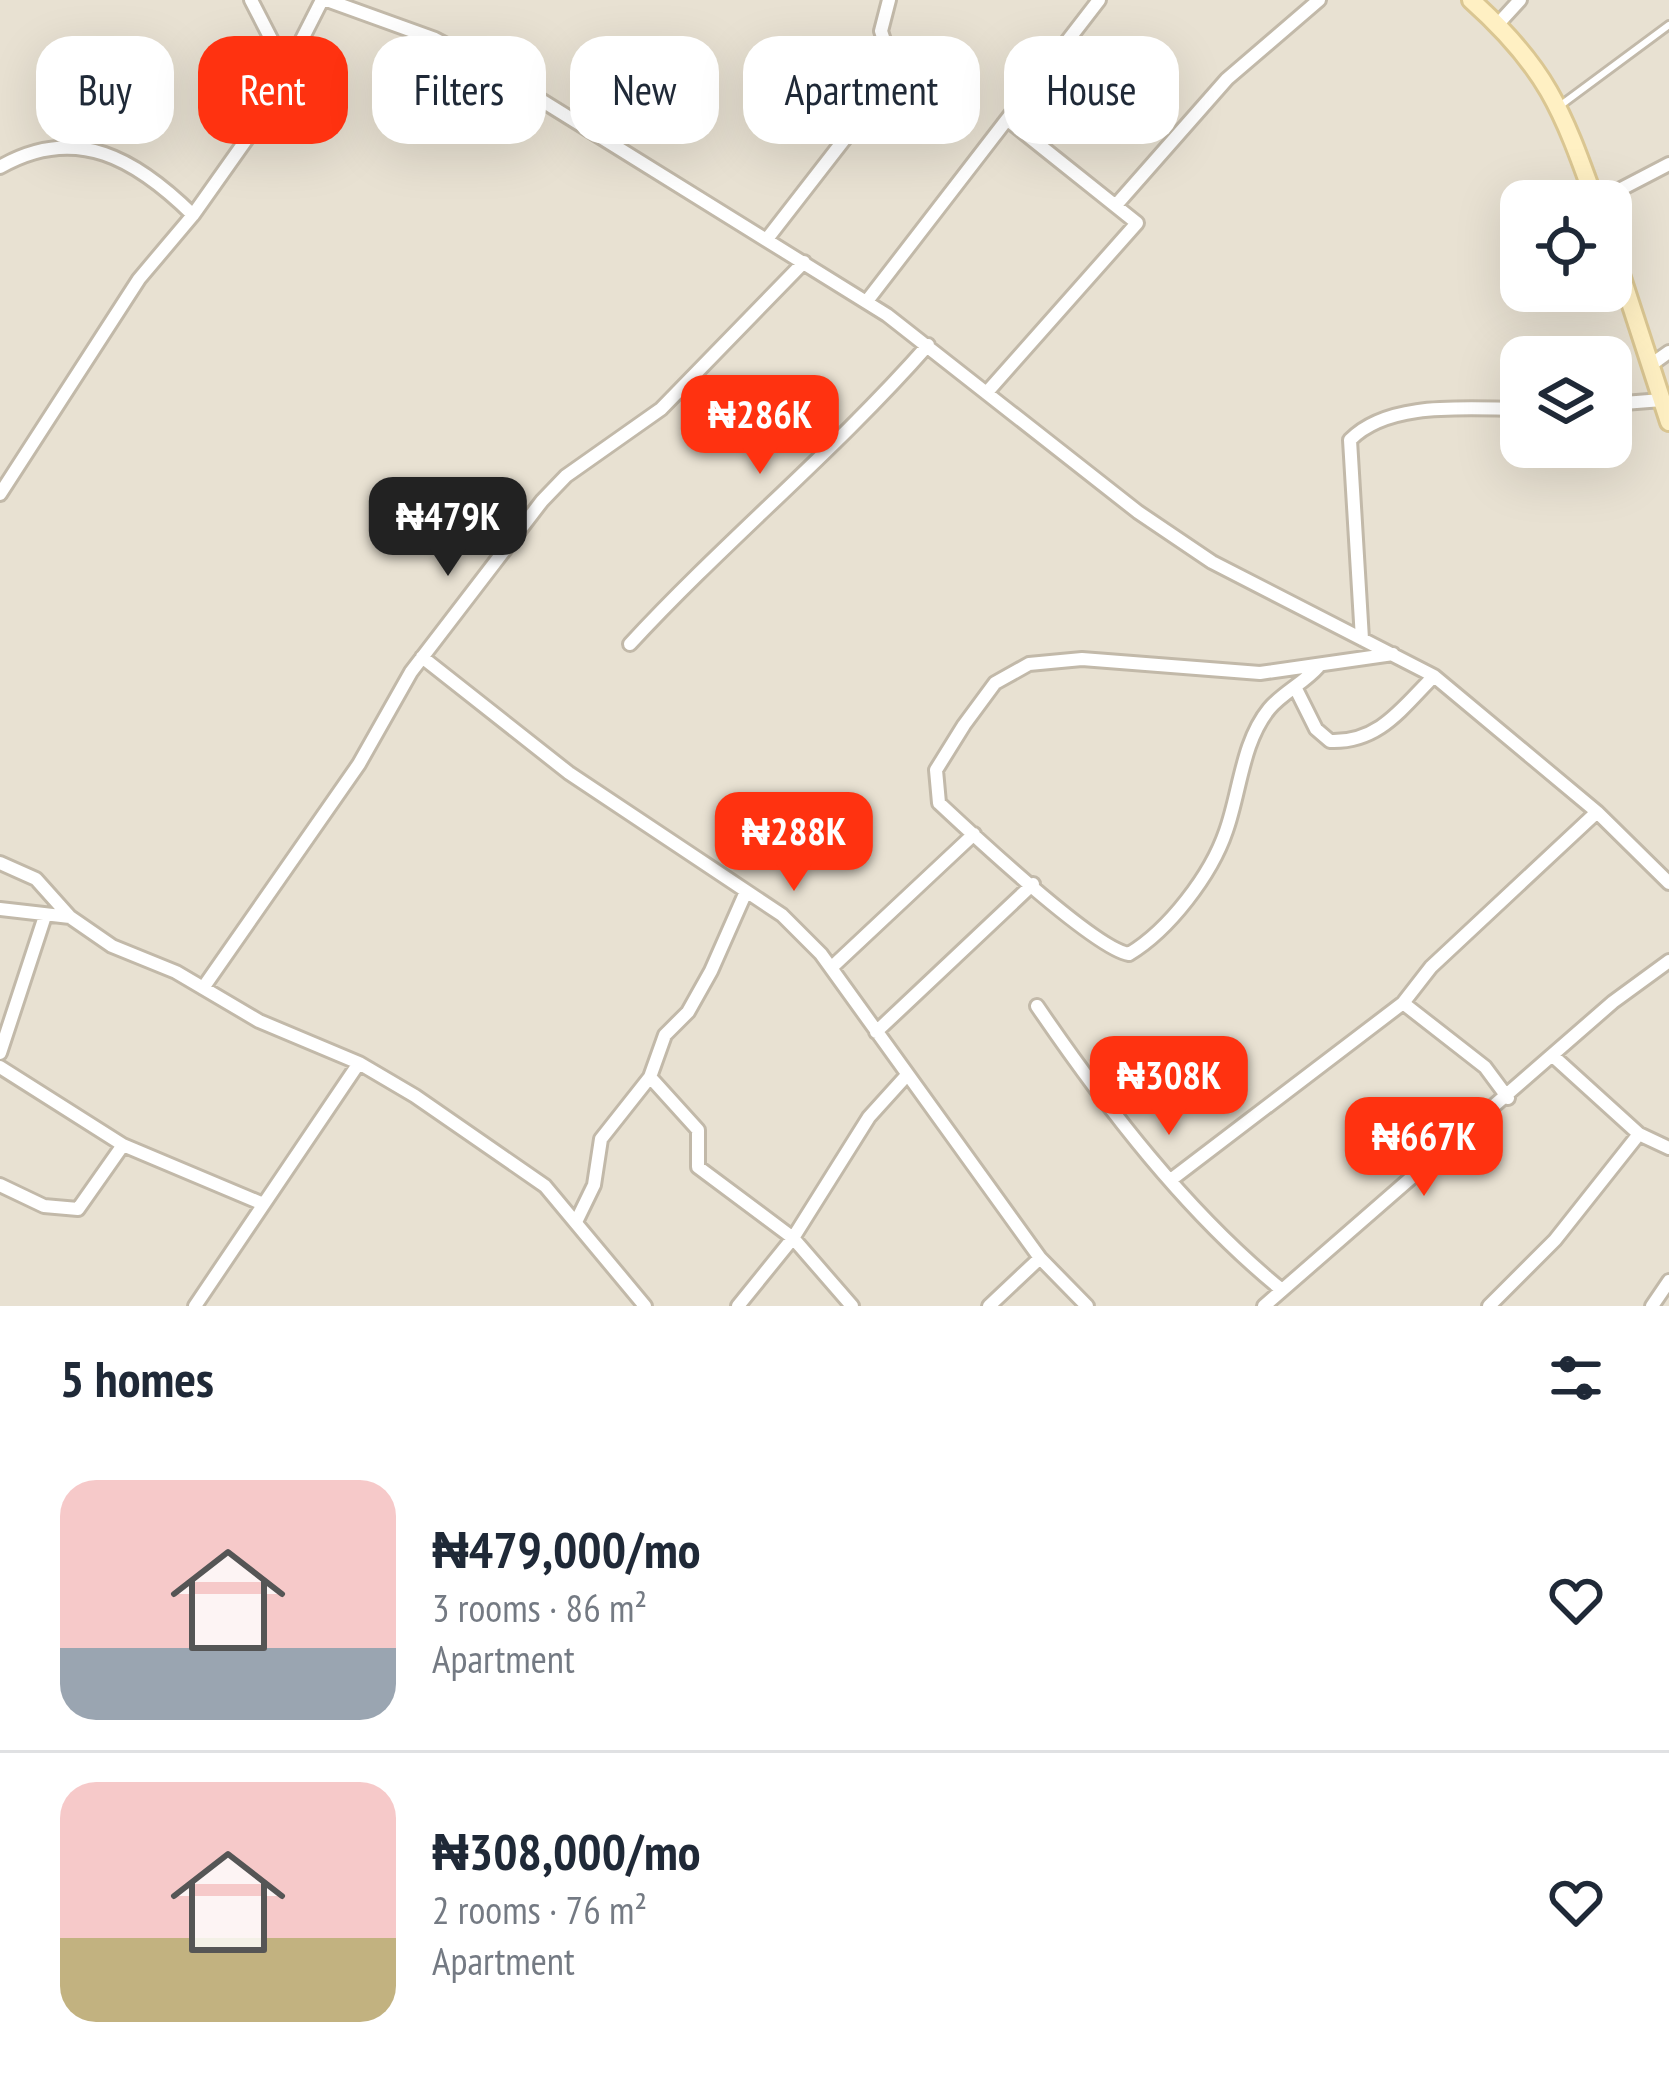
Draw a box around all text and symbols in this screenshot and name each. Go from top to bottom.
chip: Buy [36,36,174,144]
chip: Rent [198,36,348,144]
chip: Filters [372,36,546,144]
chip: New [570,36,719,144]
chip: Apartment [743,36,980,144]
chip: House [1004,36,1179,144]
map controls [1500,180,1632,468]
button: locate [1500,180,1632,312]
button: layers [1500,336,1632,468]
pin: ₦286K [676,375,844,477]
text: ₦286K [708,388,812,439]
pin: ₦479K [364,477,532,579]
text: ₦479K [396,490,500,541]
pin: ₦288K [710,792,878,894]
text: ₦288K [742,805,846,856]
pin: ₦308K [1085,1036,1253,1138]
text: ₦308K [1117,1049,1221,1100]
pin: ₦667K [1340,1097,1508,1199]
text: ₦667K [1372,1110,1476,1161]
text: 5 homes [60,1345,214,1411]
icon: filters [1543,1345,1609,1411]
text: ₦479,000/mo [432,1516,700,1582]
icon: home [156,1528,300,1672]
icon: heart [1543,1567,1609,1633]
text: 3 rooms · 86 m² [432,1582,647,1633]
text: Apartment [432,1633,575,1684]
text: ₦308,000/mo [432,1818,700,1884]
icon: home [156,1830,300,1974]
icon: heart [1543,1869,1609,1935]
text: 2 rooms · 76 m² [432,1884,647,1935]
text: Apartment [432,1935,575,1986]

